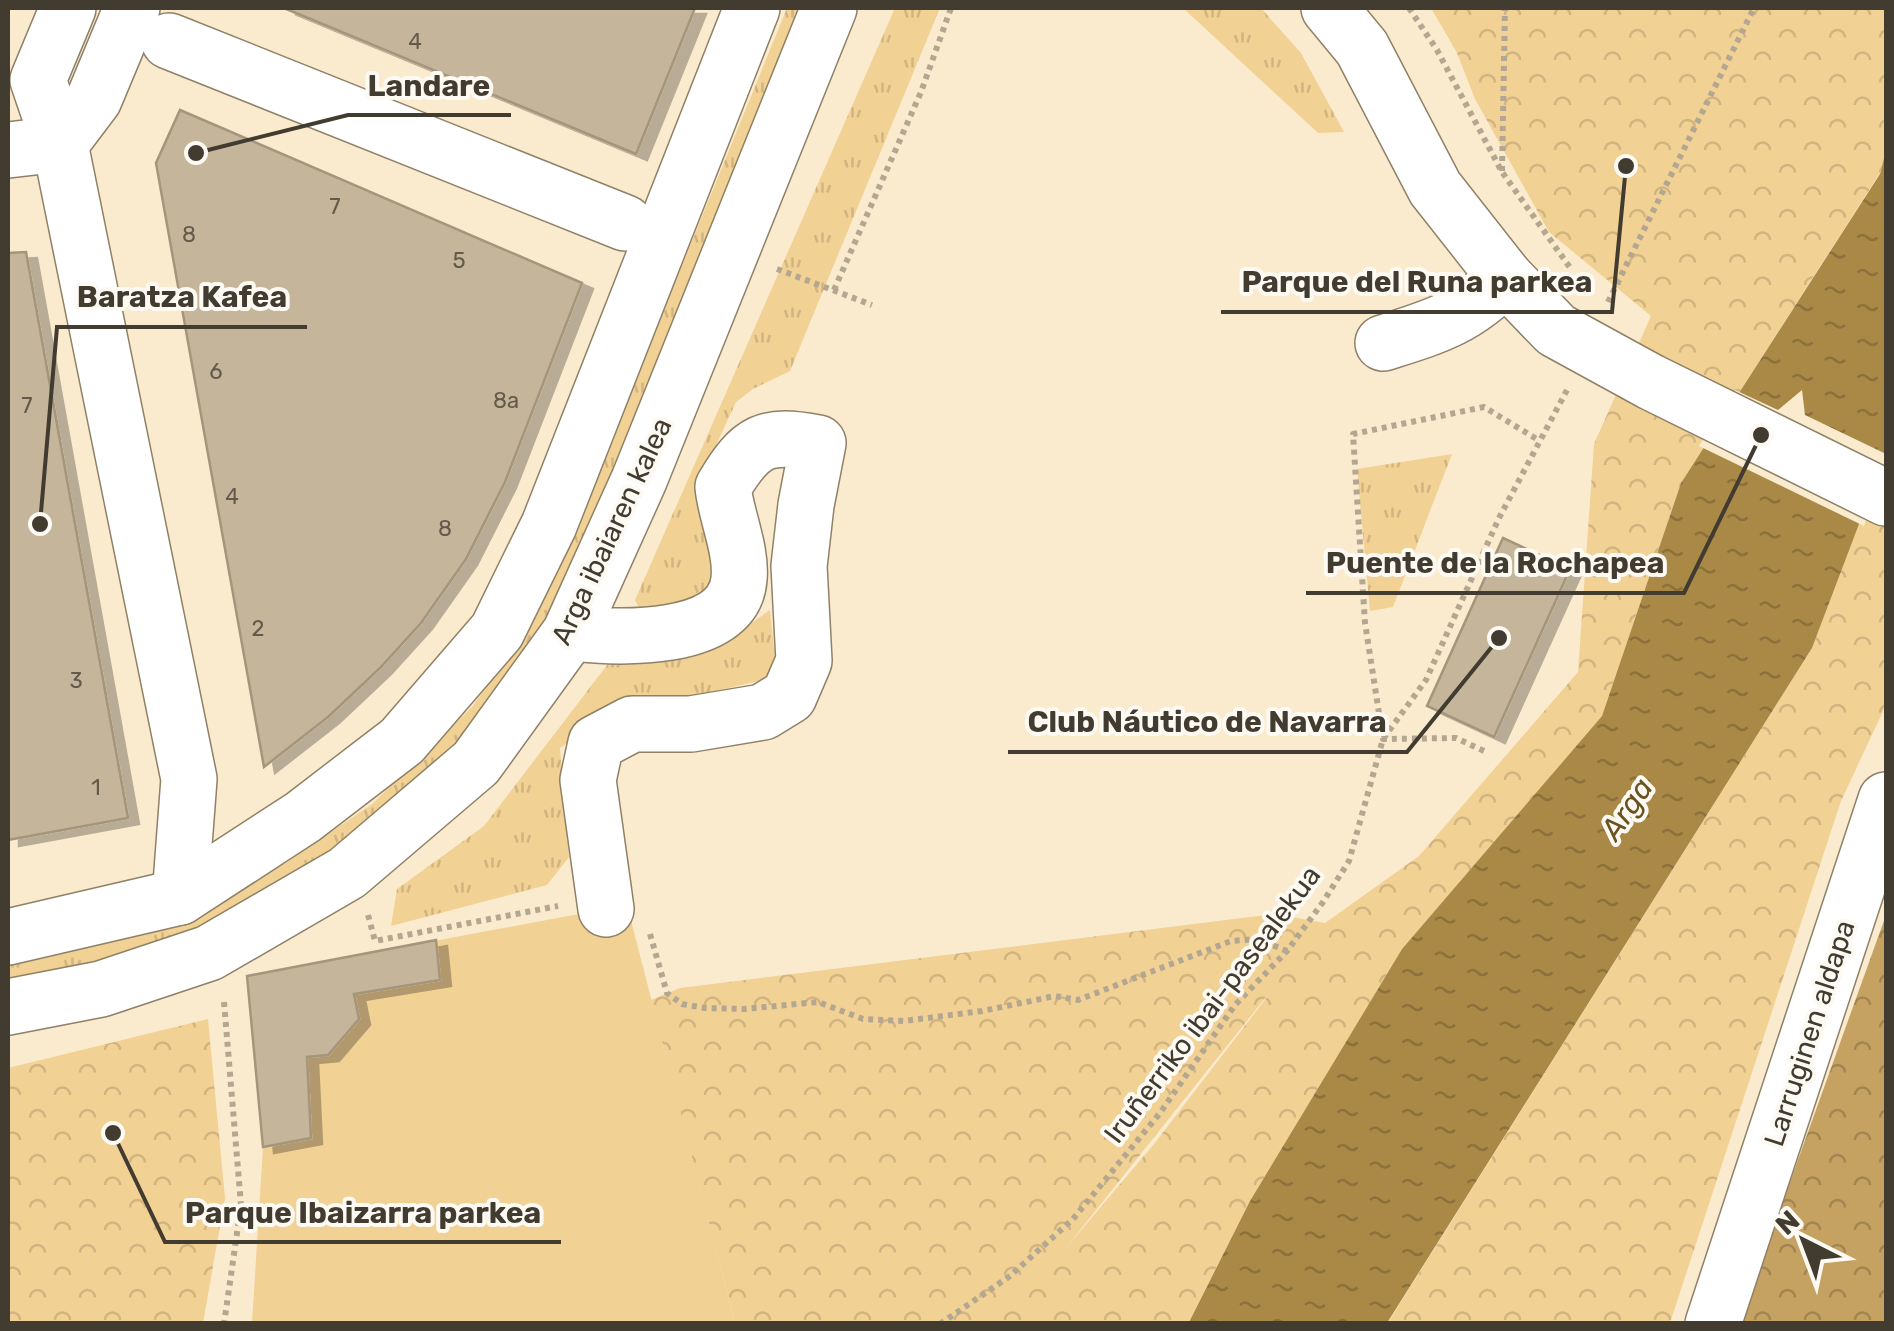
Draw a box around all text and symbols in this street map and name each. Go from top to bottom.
house number: 4 [408,28,422,55]
callout: Landare [348,55,511,115]
text: Landare [368,68,490,104]
house number: 7 [329,193,341,220]
house number: 8 [182,221,196,248]
house number: 5 [452,247,466,274]
callout: Parque del Runa parkea [1221,252,1612,312]
text: Parque del Runa parkea [1241,264,1593,300]
callout: Baratza Kafea [57,267,307,327]
text: Baratza Kafea [77,279,287,315]
house number: 6 [209,358,223,385]
house number: 8a [493,387,519,414]
house number: 7 [21,392,33,419]
street label: Arga ibaiaren kalea [544,412,679,650]
house number: 4 [225,483,239,510]
house number: 8 [438,515,452,542]
callout: Puente de la Rochapea [1306,533,1684,593]
text: Puente de la Rochapea [1326,545,1664,581]
house number: 2 [252,615,264,642]
house number: 3 [69,667,83,694]
callout: Club Náutico de Navarra [1008,692,1407,752]
text: Club Náutico de Navarra [1027,704,1387,740]
water label: Arga [1592,771,1661,848]
house number: 1 [91,774,101,801]
street label: Iruñerriko ibai-pasealekua [1097,859,1327,1149]
street label: Larruginen aldapa [1757,916,1862,1150]
callout: Parque Ibaizarra parkea [165,1182,561,1242]
north arrow [1754,1191,1854,1291]
text: Parque Ibaizarra parkea [185,1195,541,1231]
text: N [1769,1204,1806,1242]

